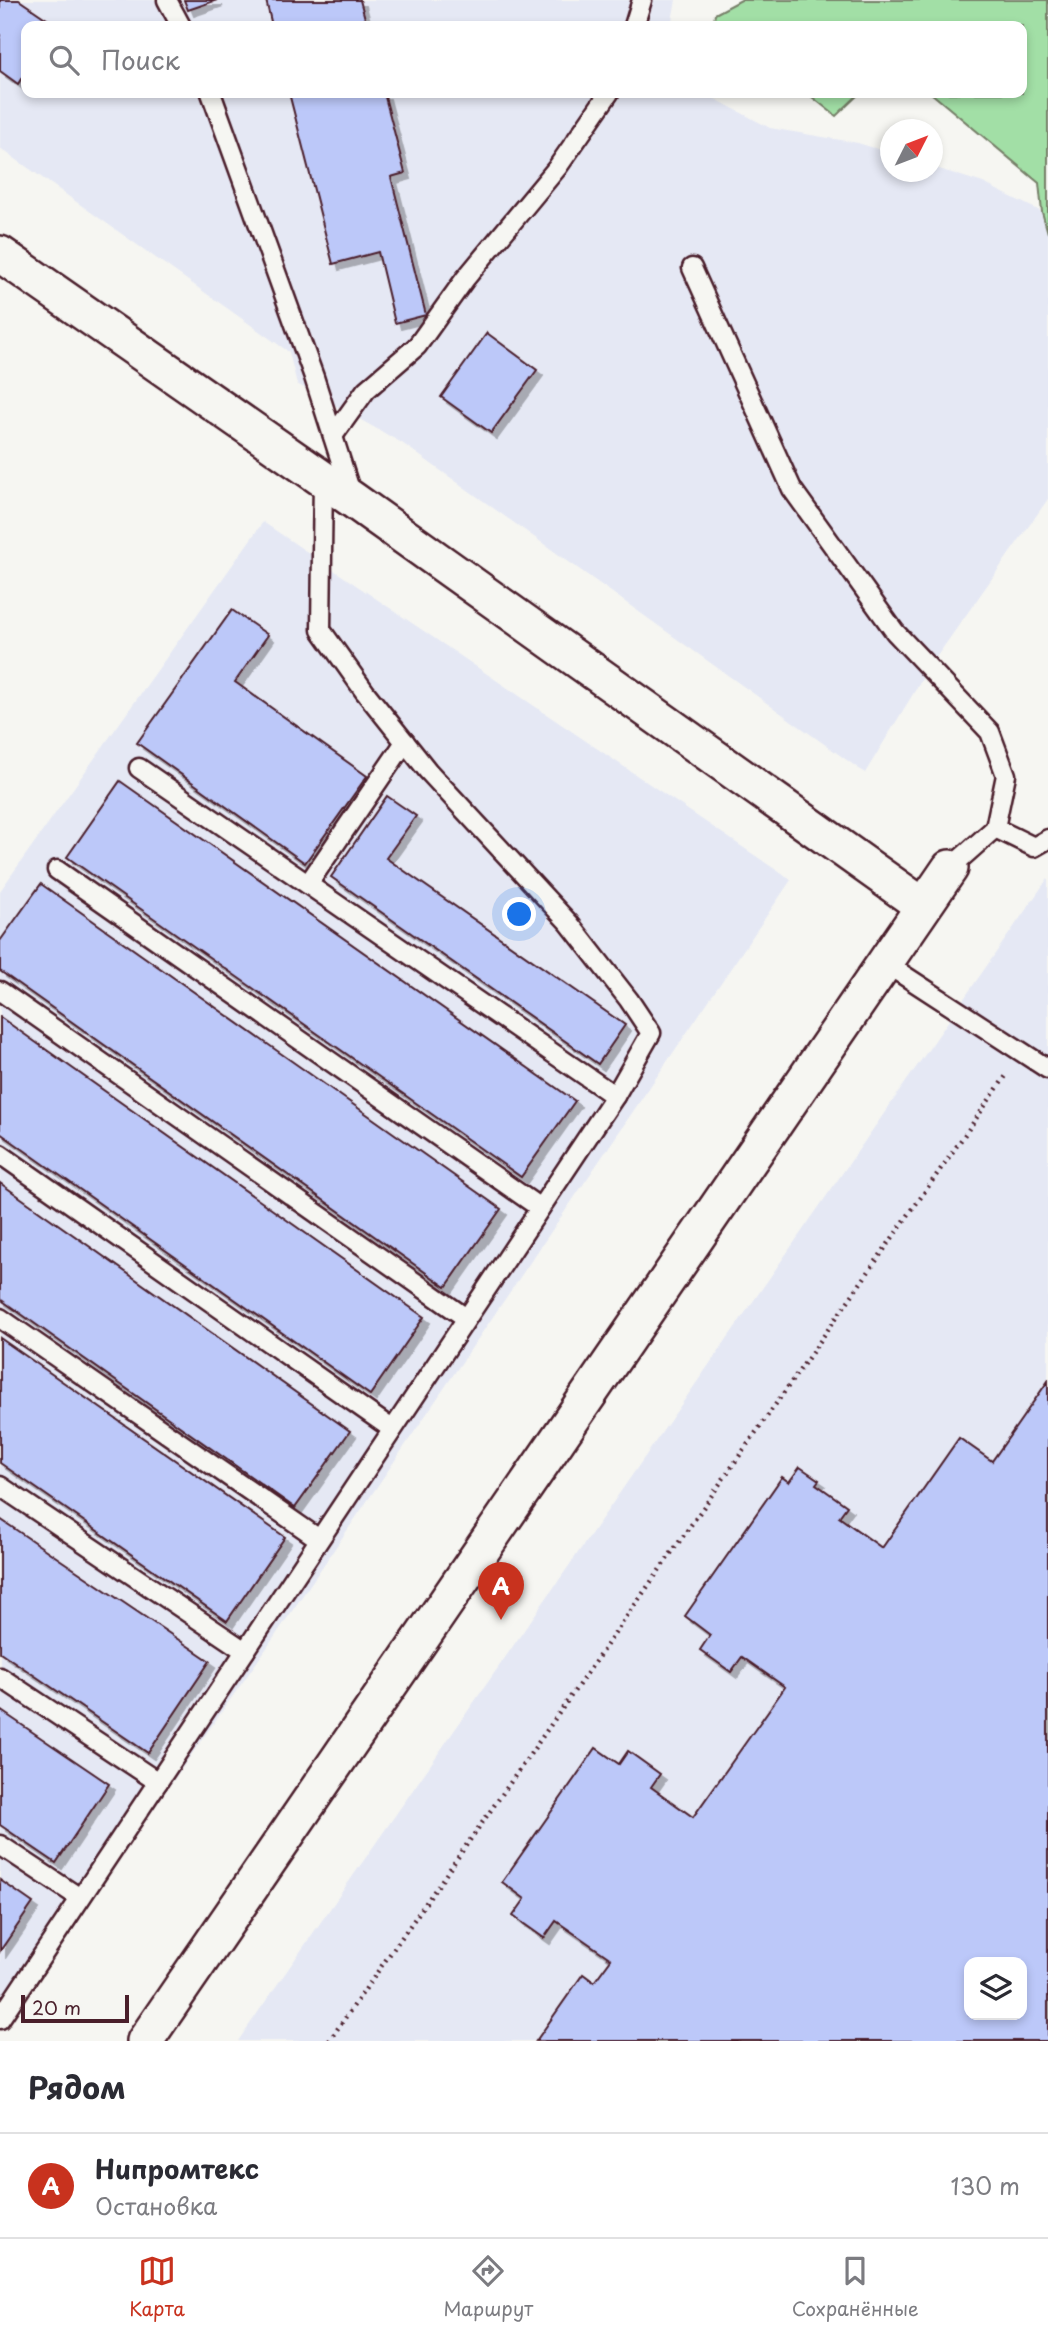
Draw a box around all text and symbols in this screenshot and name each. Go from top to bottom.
search box [21,21,1027,98]
text: Поиск [101,40,180,79]
icon: search [45,41,83,79]
north arrow [880,119,943,182]
your location [502,897,536,931]
pin: A [478,1562,524,1620]
map controls [964,1957,1027,2020]
button: layers [964,1957,1027,2020]
scale bar [21,1992,130,2024]
text: 20 m [32,1993,81,2021]
text: Рядом [28,2064,126,2109]
text: Нипромтекс [95,2149,259,2188]
text: A [42,2168,60,2203]
text: 130 m [950,2168,1020,2203]
text: Остановка [95,2188,217,2223]
tab: Карта [129,2252,185,2322]
tab: Маршрут [443,2252,533,2322]
tab: Сохранённые [792,2252,919,2322]

